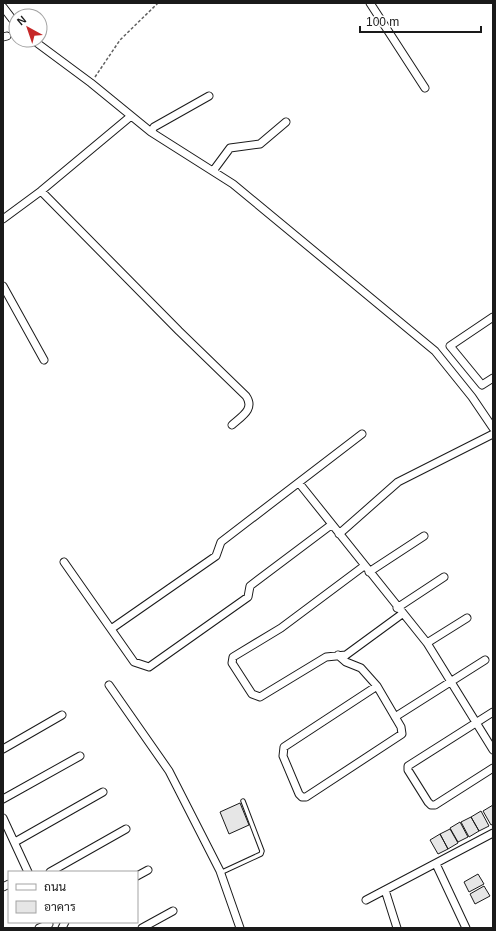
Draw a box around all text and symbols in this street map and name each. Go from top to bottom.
north arrow [8,8,48,48]
scale bar [360,8,481,34]
text: N [15,13,29,27]
text: 100 m [366,15,399,29]
legend [8,871,138,923]
text: ถนน [44,880,67,894]
text: อาคาร [44,900,76,914]

